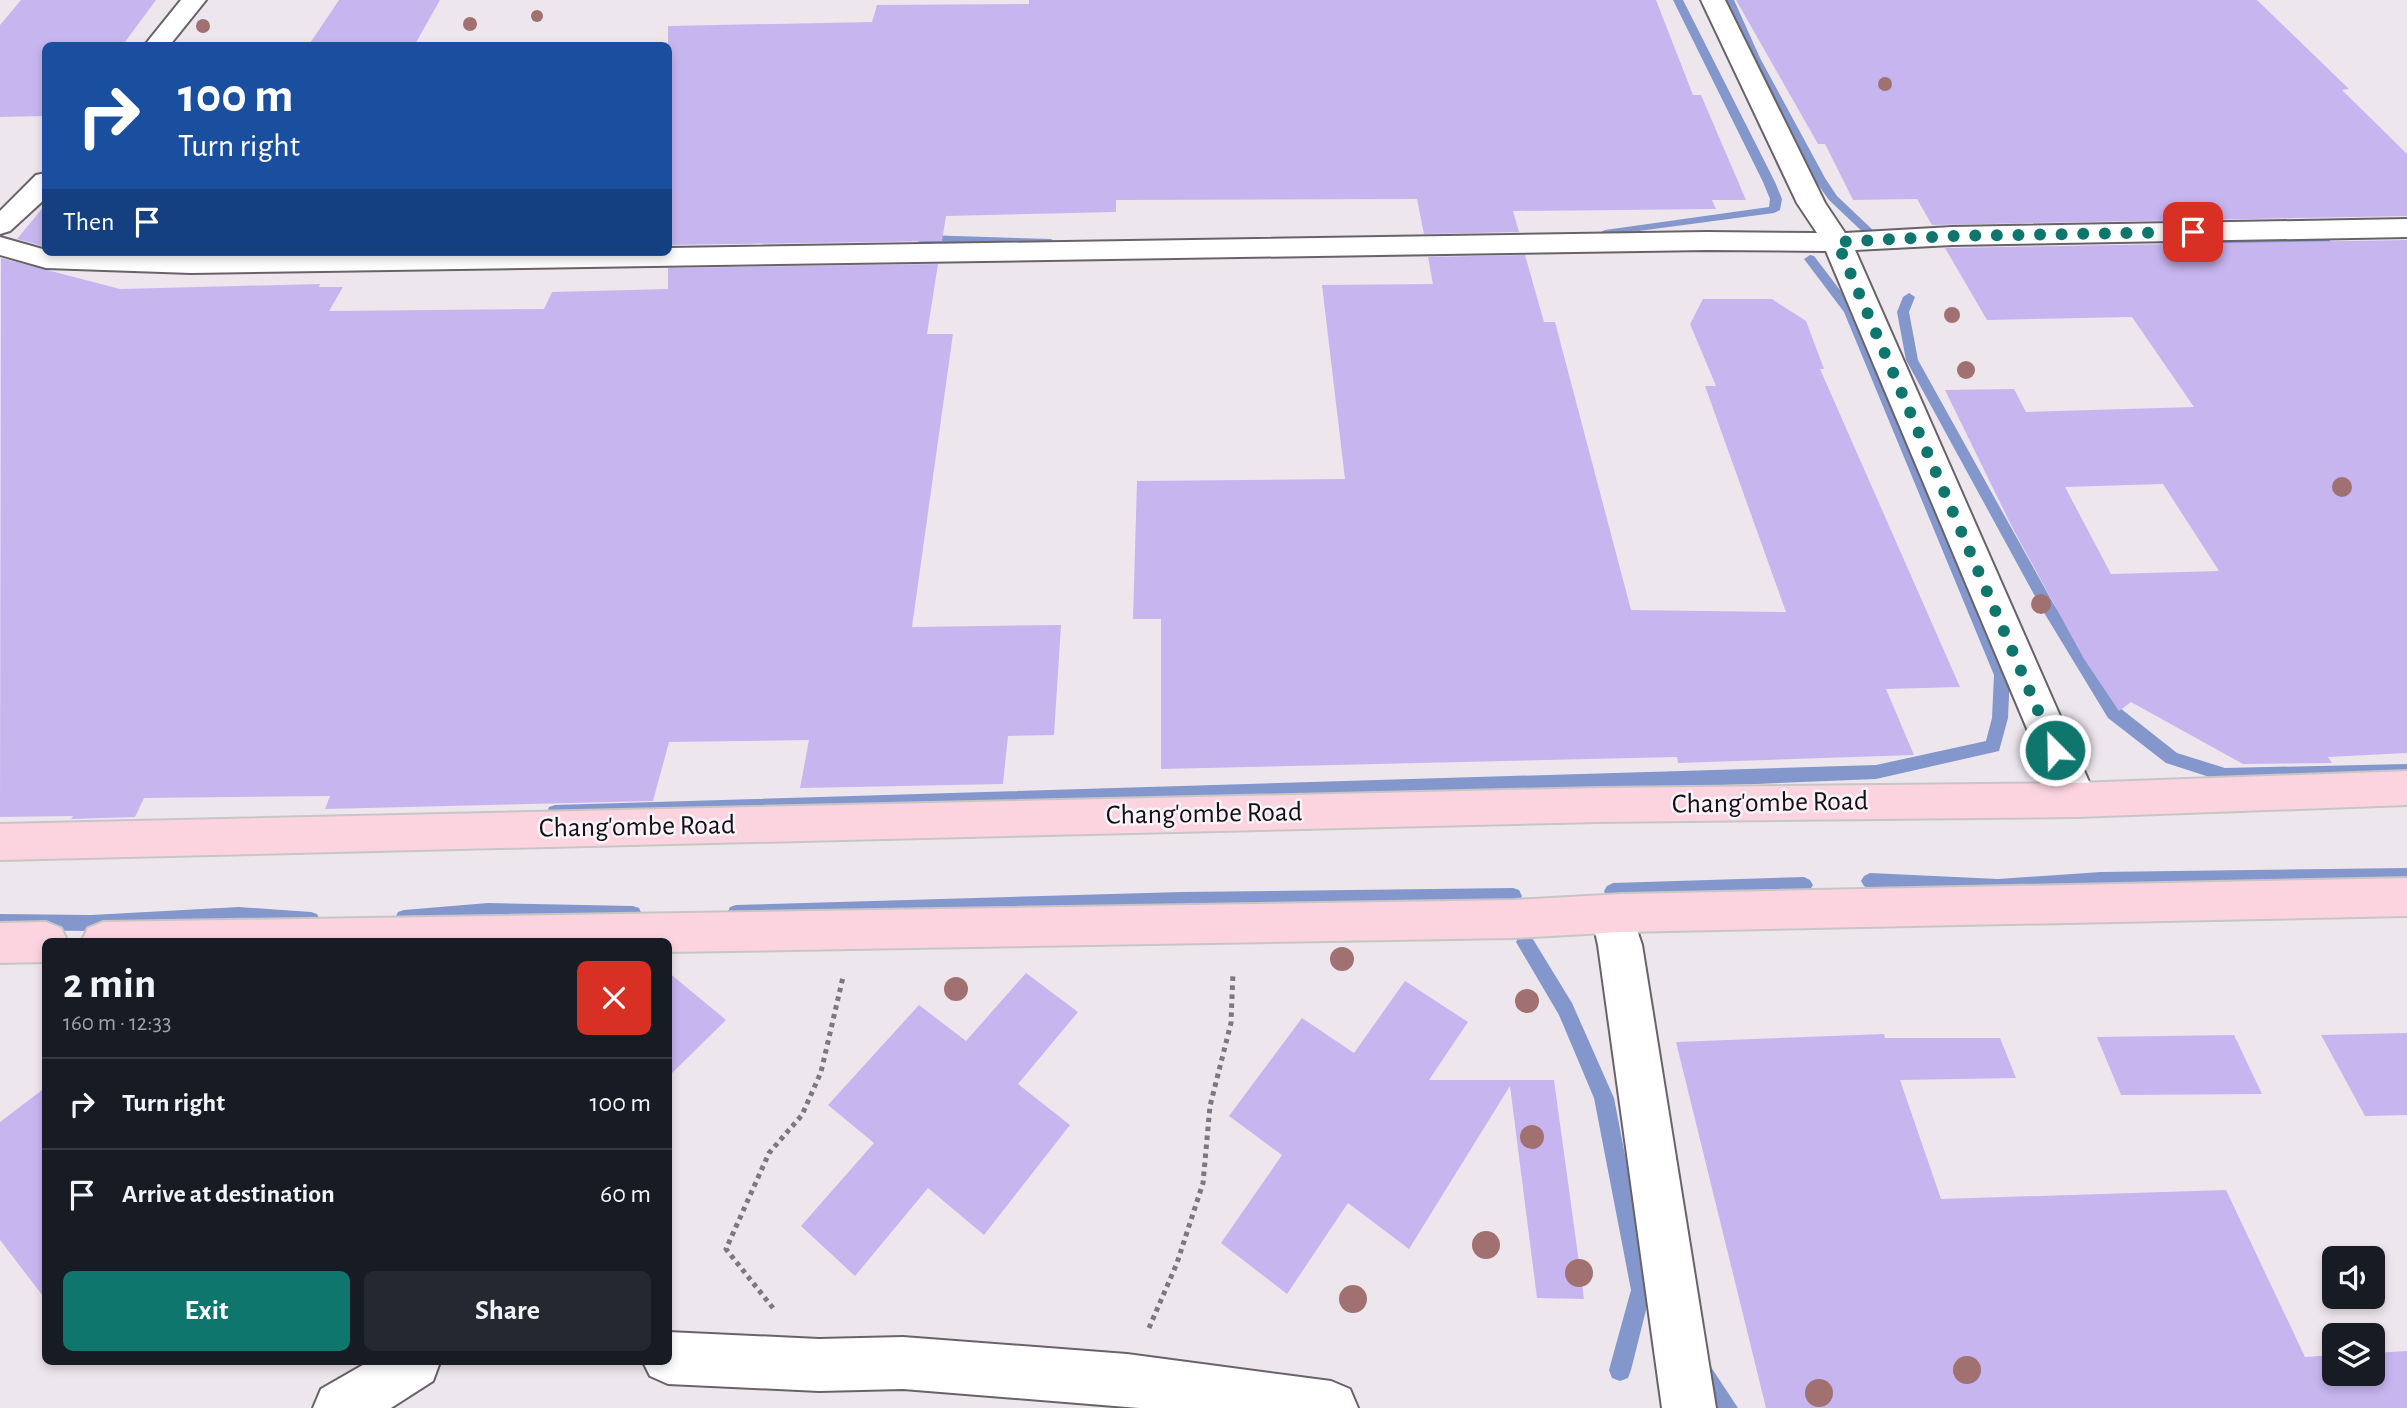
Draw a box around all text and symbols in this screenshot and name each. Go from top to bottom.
icon: right [63,70,154,161]
text: 100 m [178,72,294,121]
text: Turn right [178,130,300,162]
pin [2163,202,2223,262]
icon: arrive [128,203,166,241]
text: Then [63,209,114,235]
icon: arrive [2174,213,2212,251]
position arrow [2018,713,2092,787]
street label: Chang'ombe Road [1672,787,1868,819]
street label: Chang'ombe Road [1106,798,1302,830]
street label: Chang'ombe Road [539,811,735,843]
button: close [577,961,651,1035]
text: 2 min [63,963,156,1005]
text: 160 m · 12:33 [63,1012,172,1035]
icon: right [63,1085,101,1123]
text: Turn right [122,1090,225,1116]
text: 100 m [590,1090,651,1116]
icon: arrive [63,1176,101,1214]
text: Arrive at destination [122,1181,335,1207]
text: 60 m [600,1181,651,1207]
map controls [2322,1246,2385,1386]
button: sound [2322,1246,2385,1309]
button: Exit [63,1271,350,1351]
button: Share [364,1271,651,1351]
button: layers [2322,1323,2385,1386]

